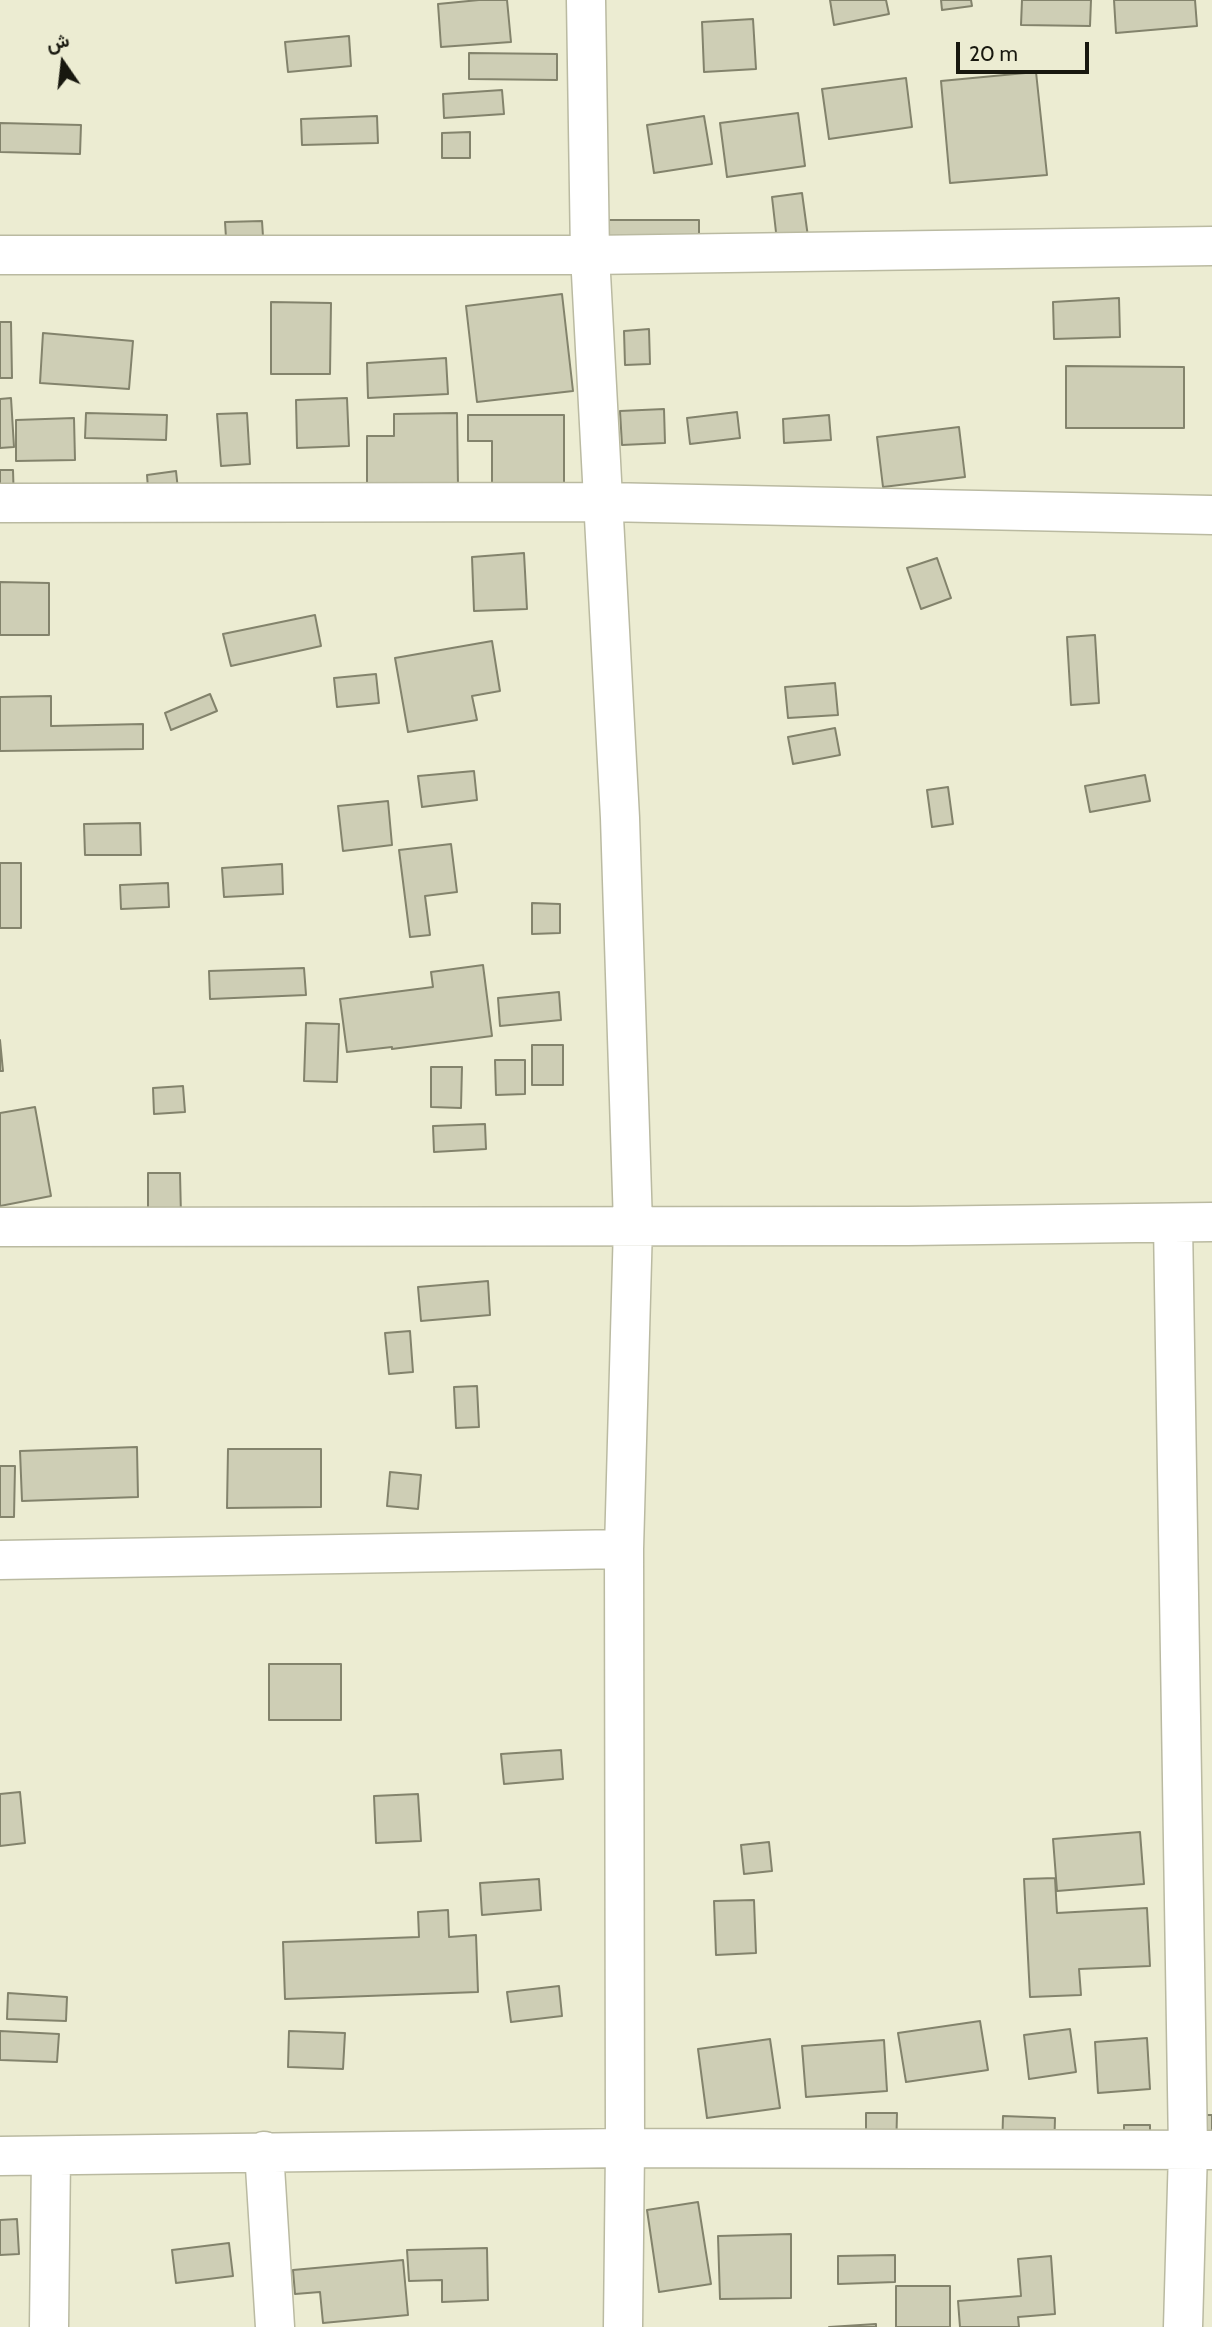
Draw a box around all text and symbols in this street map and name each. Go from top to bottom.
north arrow [28,28,98,98]
text: ش [44,28,72,56]
scale bar [960,28,1093,72]
text: 20 m [969,41,1018,66]

